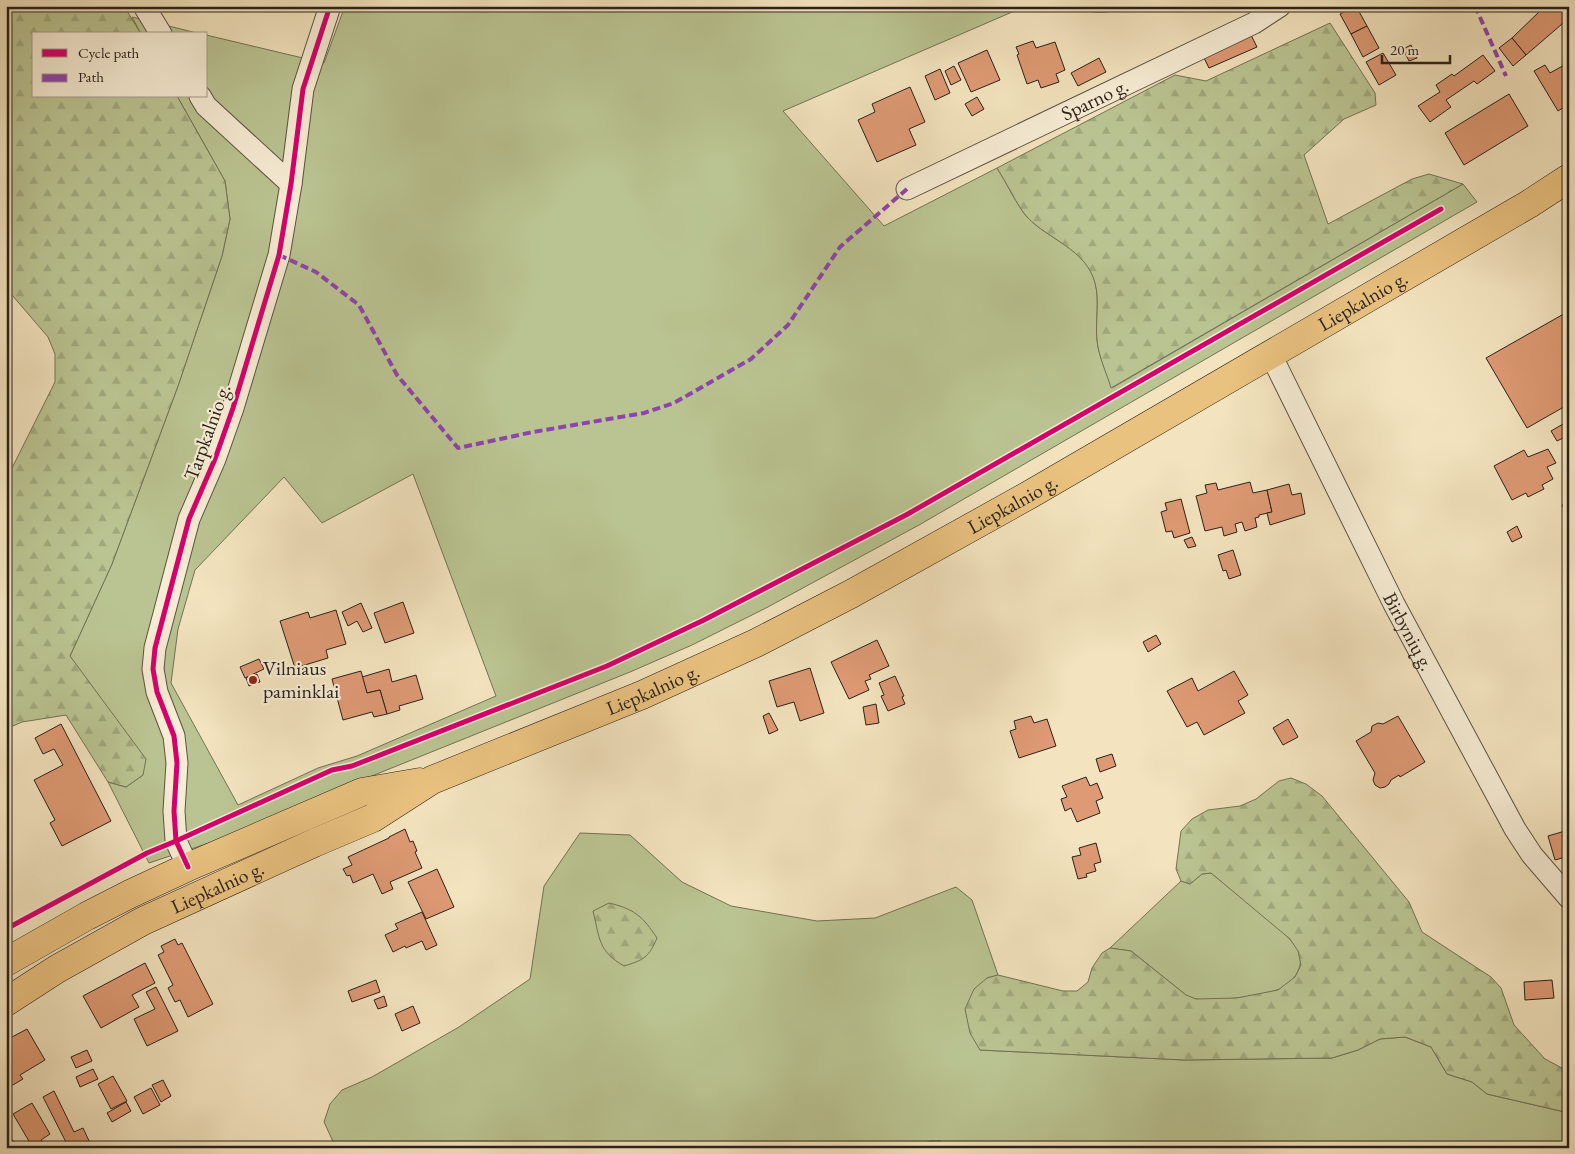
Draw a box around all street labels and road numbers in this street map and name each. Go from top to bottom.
street label: Sparno g. [1057,72,1133,126]
street label: Liepkalnio g. [1313,265,1412,337]
street label: Tarpkalnio g. [178,380,236,484]
street label: Liepkalnio g. [963,468,1062,540]
street label: Birbynių g. [1377,588,1440,675]
street label: Liepkalnio g. [602,658,704,721]
street label: Liepkalnio g. [167,855,268,920]

